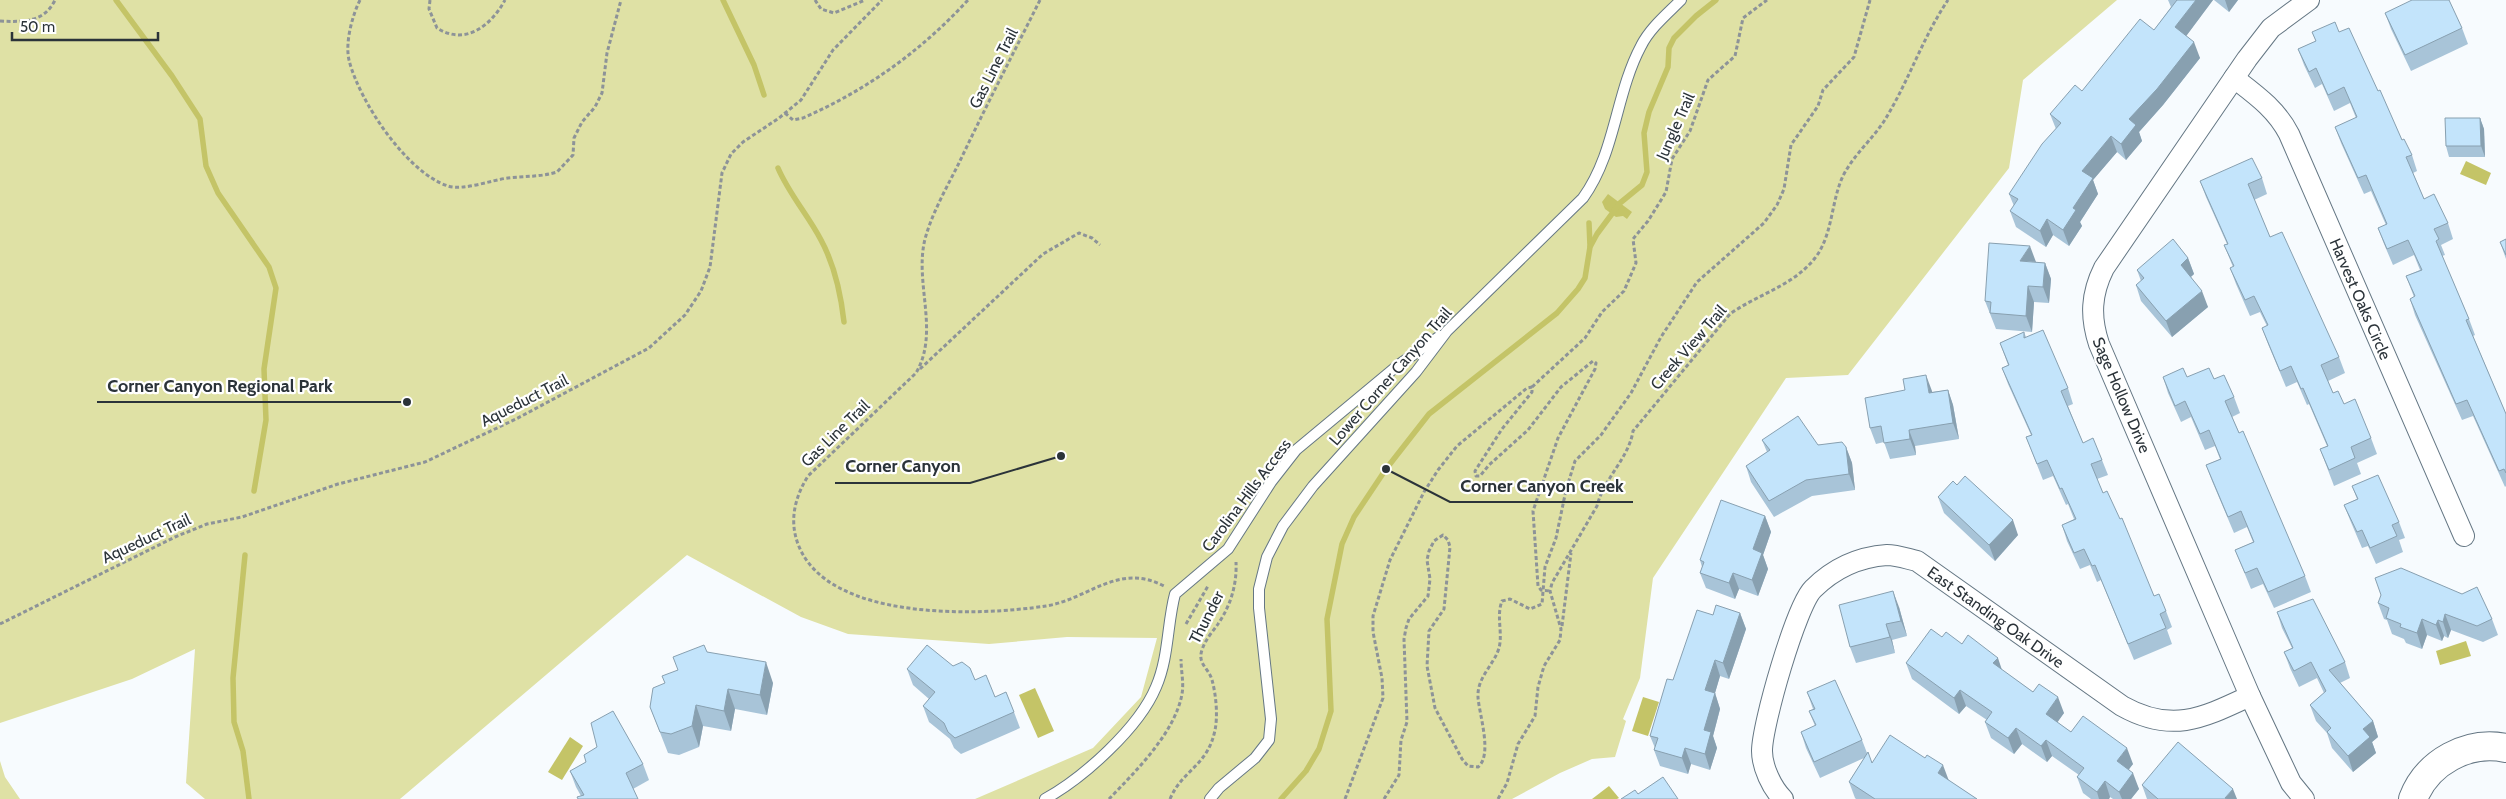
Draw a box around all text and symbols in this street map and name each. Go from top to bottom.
scale bar [12,10,159,42]
text: 50 m [20,18,55,36]
street label: Gas Line Trail [965,25,1022,112]
street label: Jungle Trail [1652,89,1699,164]
street label: Harvest Oaks Circle [2326,235,2395,363]
street label: Creek View Trail [1646,301,1730,394]
street label: Lower Corner Canyon Trail [1325,303,1456,449]
street label: Sage Hollow Drive [2089,334,2154,456]
callout: Corner Canyon Regional Park [97,369,343,402]
street label: Aqueduct Trail [477,370,571,431]
text: Corner Canyon Regional Park [107,375,333,397]
street label: Gas Line Trail [797,396,874,471]
street label: Carolina Hills Access [1198,435,1295,555]
callout: Corner Canyon [835,450,970,483]
text: Corner Canyon [845,455,961,477]
callout: Corner Canyon Creek [1450,469,1633,502]
text: Corner Canyon Creek [1460,475,1624,497]
street label: Aqueduct Trail [99,510,194,567]
street label: East Standing Oak Drive [1924,563,2068,672]
street label: Thunder [1185,587,1228,647]

